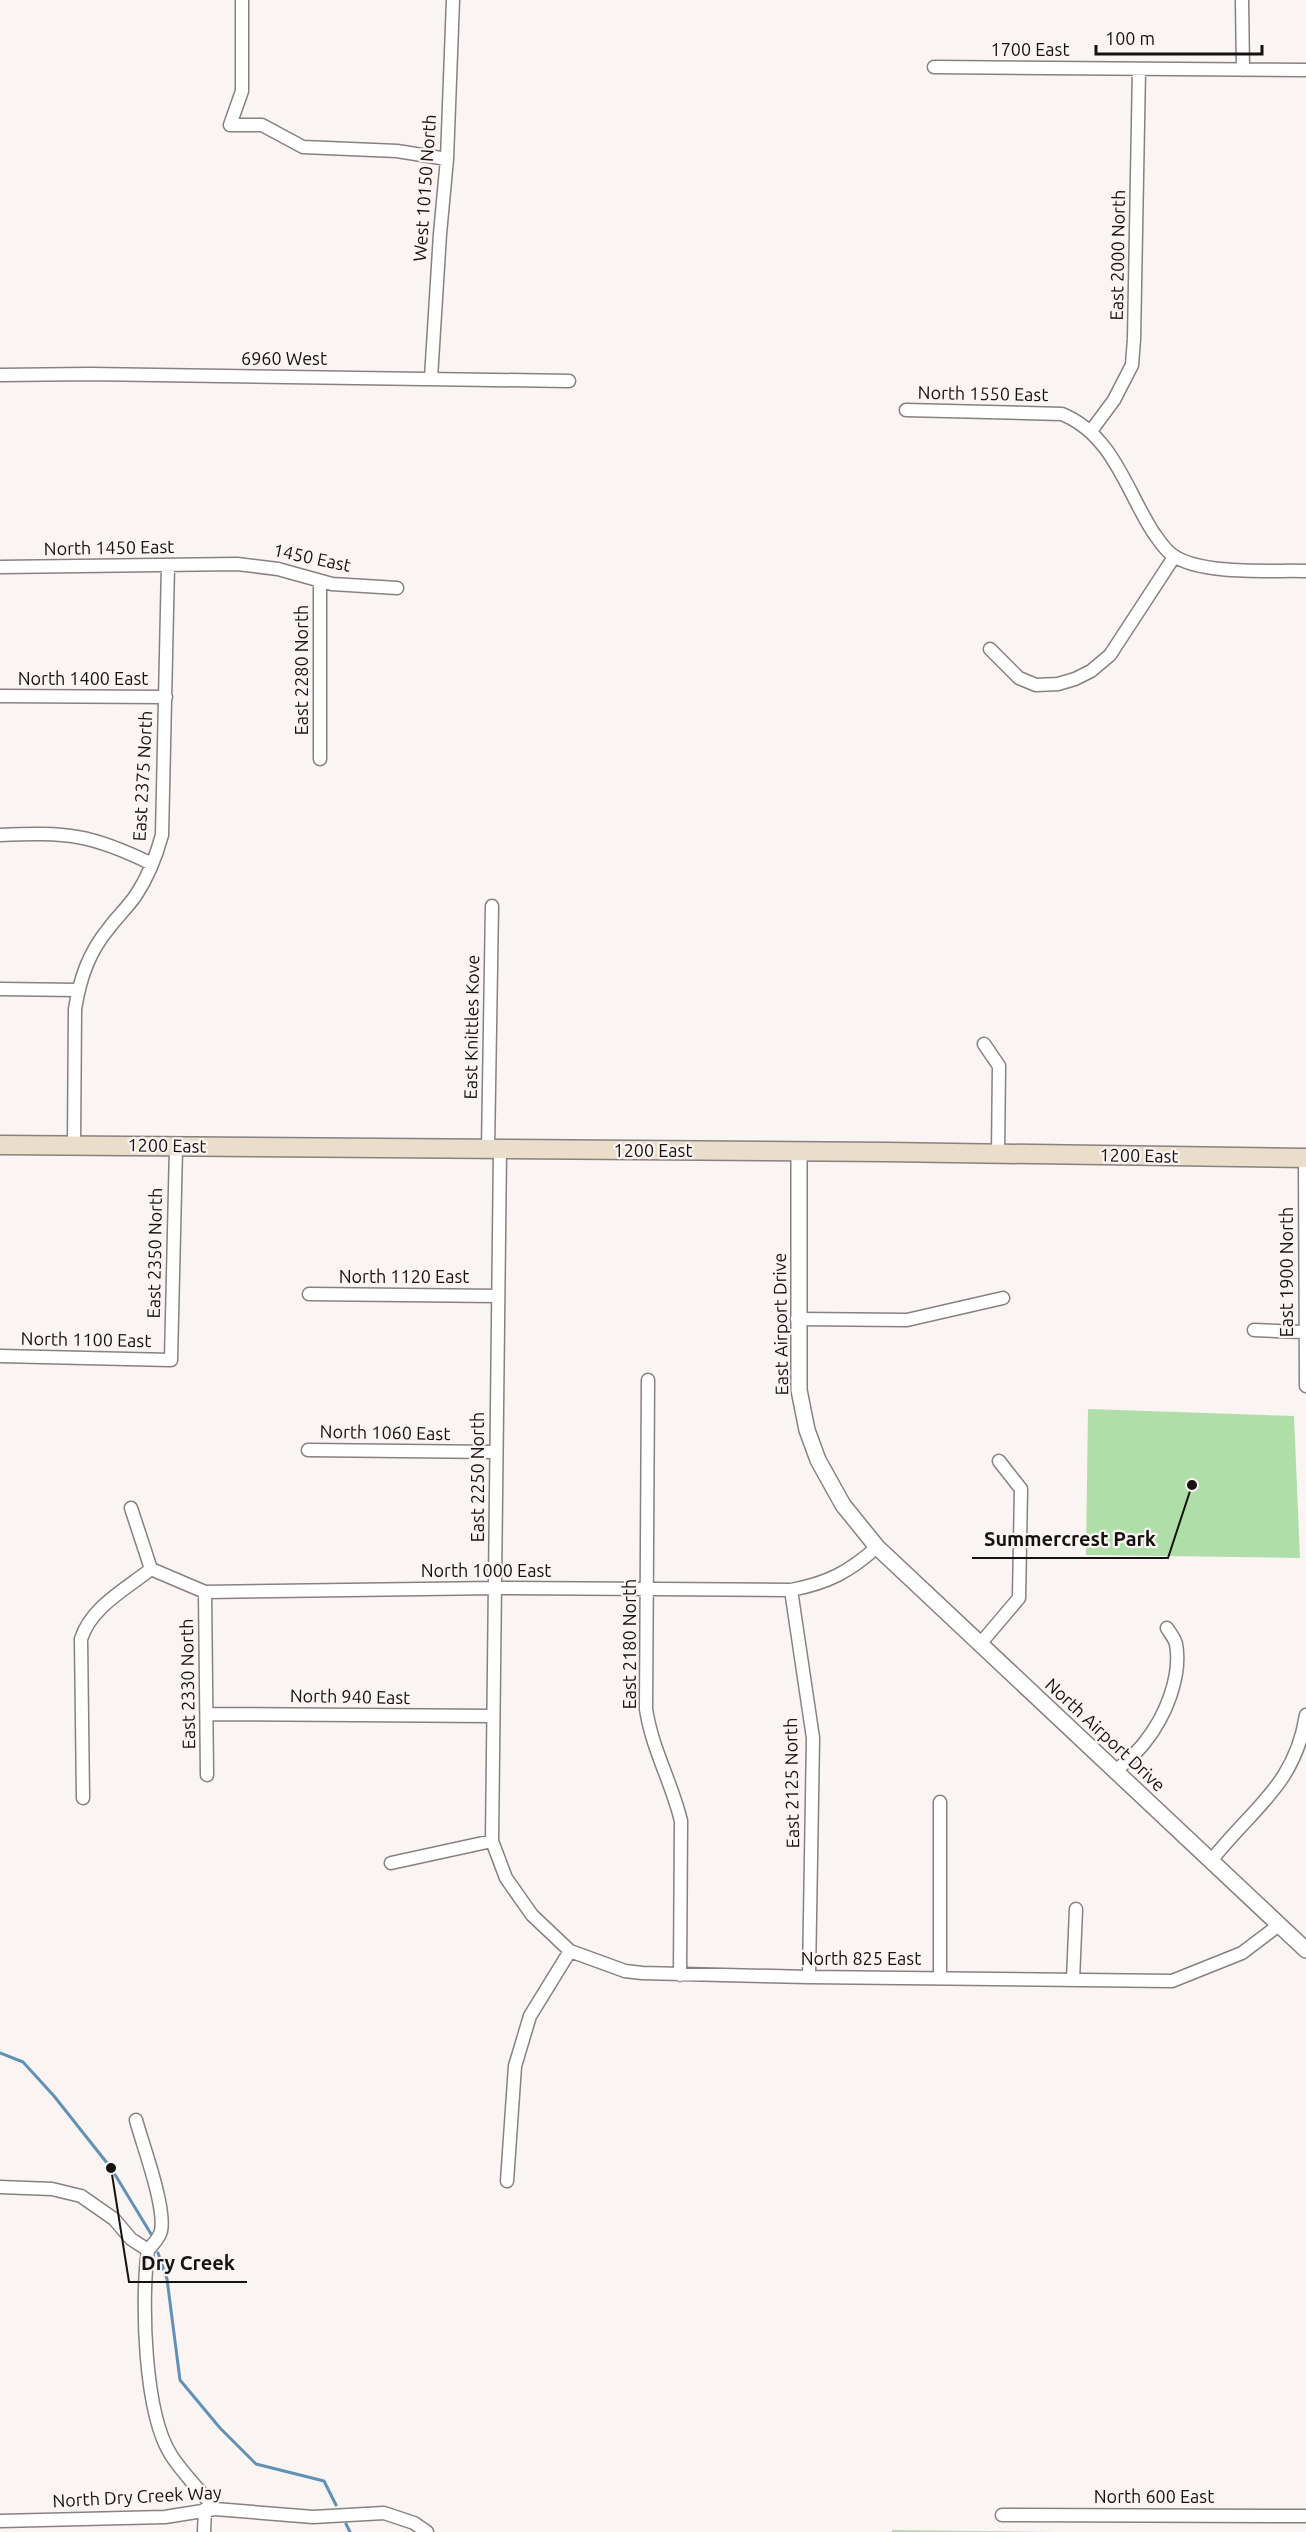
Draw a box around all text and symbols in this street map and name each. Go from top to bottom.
scale bar [1096,18,1262,56]
text: 100 m [1105,28,1155,48]
street label: 1700 East [991,39,1069,59]
street label: West 10150 North [409,114,439,262]
street label: East 2000 North [1106,189,1128,320]
street label: 6960 West [241,348,327,368]
street label: North 1550 East [918,382,1049,404]
street label: North 1450 East [43,536,174,558]
street label: 1450 East [272,539,353,575]
street label: East 2280 North [291,605,311,735]
street label: North 1400 East [18,668,148,688]
street label: East 2375 North [129,710,155,842]
street label: East Knittles Kove [460,955,482,1099]
street label: 1200 East [127,1134,207,1156]
street label: 1200 East [614,1140,692,1160]
street label: 1200 East [1099,1144,1179,1166]
street label: East 2350 North [143,1187,165,1318]
street label: East 1900 North [1276,1207,1296,1337]
street label: East Airport Drive [769,1252,791,1396]
street label: North 1120 East [339,1266,469,1286]
street label: North 1100 East [21,1328,152,1350]
street label: East 2250 North [467,1412,487,1542]
street label: North 1060 East [320,1421,451,1443]
callout: Summercrest Park [972,1520,1168,1558]
text: Summercrest Park [984,1527,1156,1550]
street label: North 1000 East [421,1560,551,1580]
street label: East 2180 North [619,1579,639,1709]
street label: East 2330 North [176,1619,198,1750]
street label: North Airport Drive [1042,1674,1170,1795]
street label: North 940 East [290,1685,410,1707]
street label: East 2125 North [780,1718,802,1849]
street label: North 825 East [801,1948,921,1968]
callout: Dry Creek [129,2244,247,2282]
text: Dry Creek [141,2251,235,2274]
street label: North Dry Creek Way [52,2482,222,2510]
street label: North 600 East [1094,2486,1214,2506]

